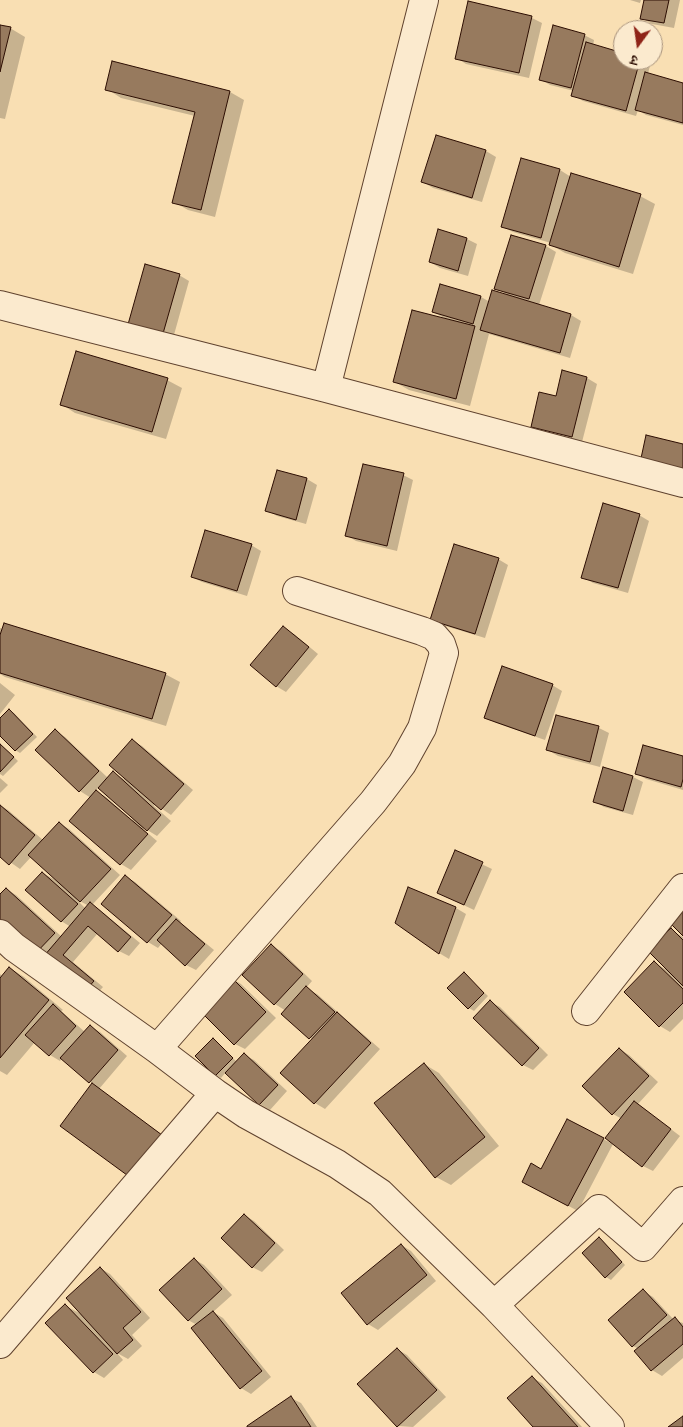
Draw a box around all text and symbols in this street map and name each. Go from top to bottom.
north arrow [613,20,663,70]
text: उ [629,49,640,69]

